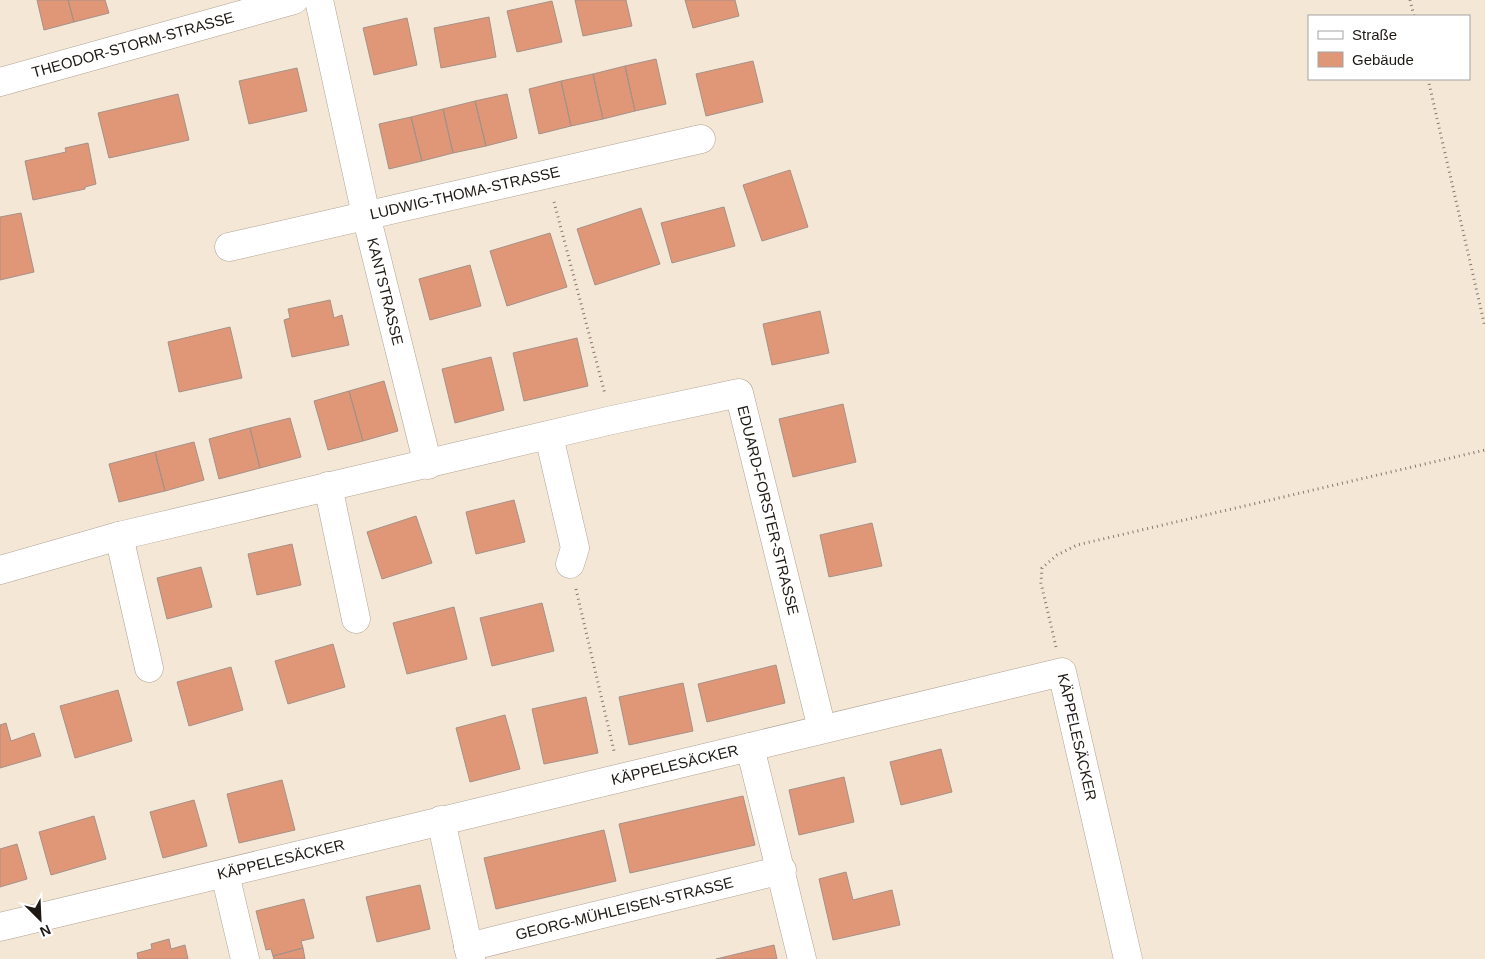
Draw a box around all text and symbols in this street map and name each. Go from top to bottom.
street label: THEODOR-STORM-STRASSE [30,8,236,81]
legend [1308,15,1470,80]
text: Straße [1352,26,1397,43]
text: Gebäude [1352,51,1414,68]
street label: LUDWIG-THOMA-STRASSE [368,163,561,222]
street label: KANTSTRASSE [364,236,407,347]
street label: EDUARD-FORSTER-STRASSE [734,404,803,617]
street label: KÄPPELESÄCKER [1055,672,1100,802]
street label: KÄPPELESÄCKER [609,741,740,788]
street label: KÄPPELESÄCKER [216,836,346,883]
street label: GEORG-MÜHLEISEN-STRASSE [514,873,735,943]
north arrow [15,894,65,944]
text: N [37,922,53,940]

